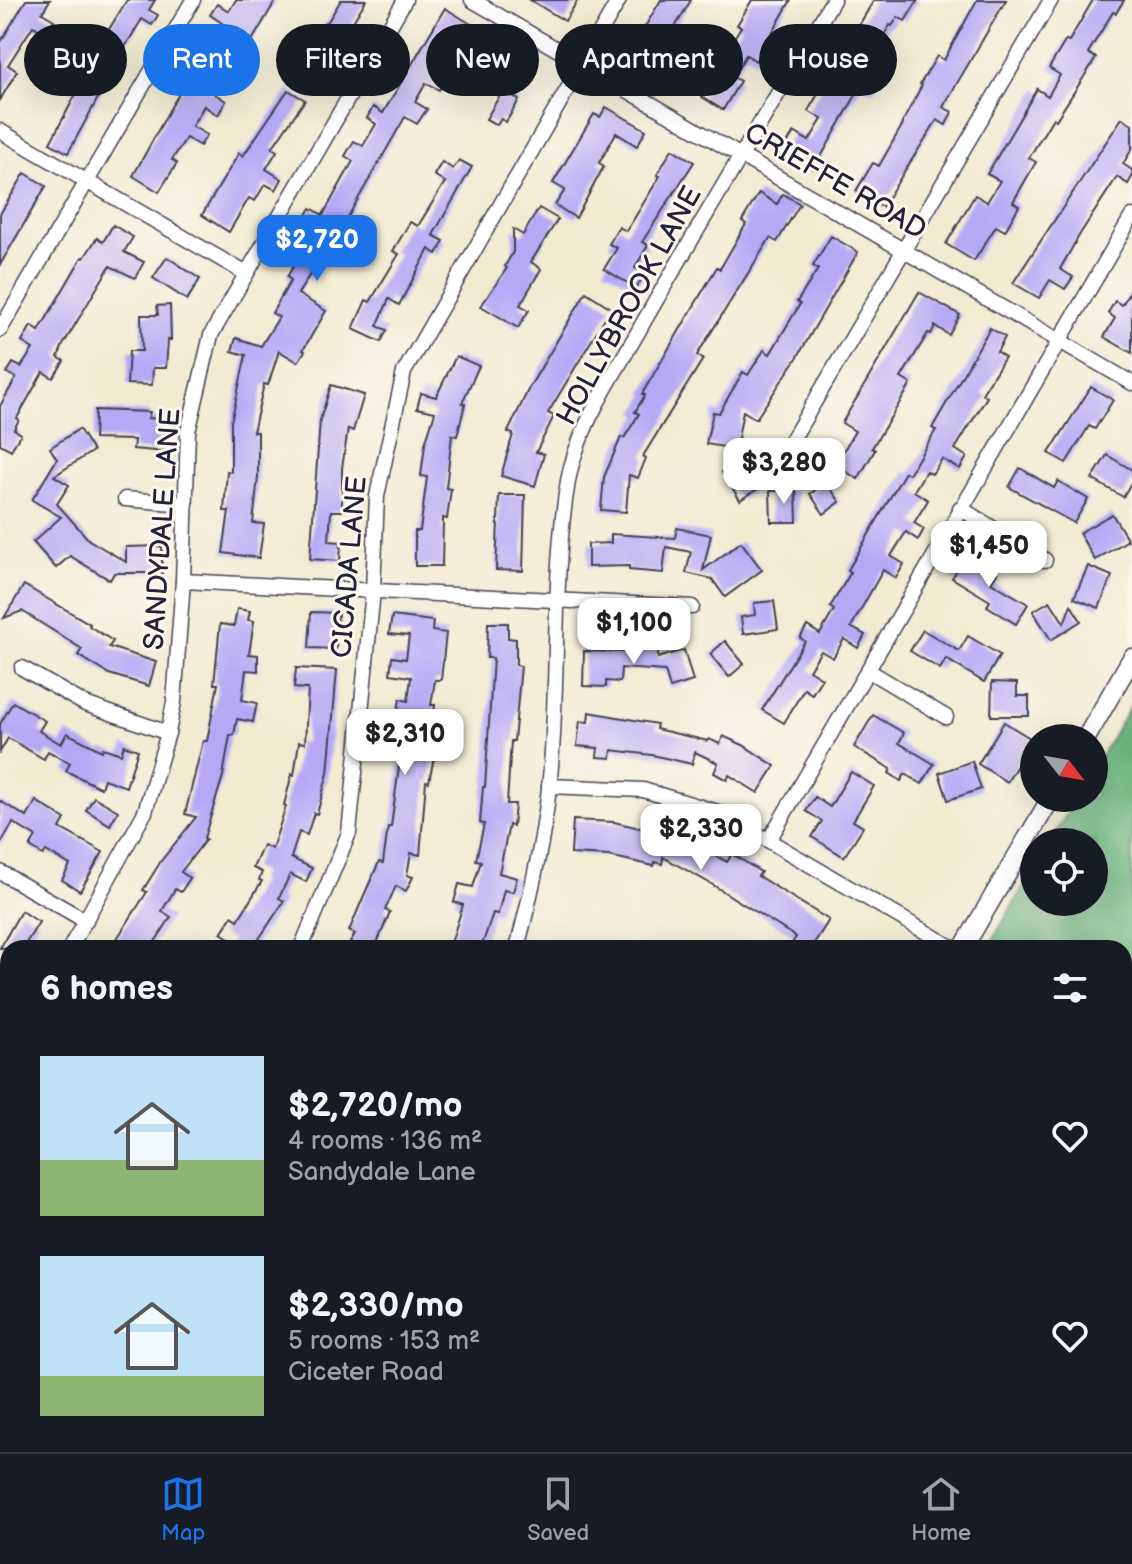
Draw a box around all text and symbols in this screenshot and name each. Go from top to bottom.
chip: Buy [24,24,127,96]
chip: Rent [143,24,260,96]
chip: Filters [276,24,410,96]
chip: New [426,24,539,96]
chip: Apartment [555,24,743,96]
chip: House [759,24,897,96]
street label: CRIEFFE ROAD [739,116,932,247]
street label: HOLLYBROOK LANE [550,181,709,431]
pin: $2,720 [252,215,382,283]
text: $2,720 [275,225,359,256]
street label: SANDYDALE LANE [138,407,187,651]
pin: $3,280 [719,438,849,506]
text: $3,280 [741,448,827,479]
street label: CICADA LANE [325,475,374,660]
pin: $1,450 [924,521,1054,589]
text: $1,450 [949,531,1029,562]
pin: $1,100 [569,598,699,666]
text: $1,100 [595,608,673,639]
pin: $2,310 [340,709,470,777]
text: $2,310 [365,719,445,750]
north arrow [1020,724,1108,812]
map controls [1020,724,1108,916]
pin: $2,330 [636,804,766,872]
text: $2,330 [658,814,744,845]
button: locate [1020,828,1108,916]
icon: filters [1048,966,1092,1010]
text: 6 homes [40,968,173,1009]
text: $2,720/mo [288,1085,462,1126]
icon: home [104,1088,200,1184]
icon: heart [1048,1114,1092,1158]
text: 4 rooms · 136 m² [288,1126,482,1157]
text: Sandydale Lane [288,1157,476,1188]
text: $2,330/mo [288,1285,464,1326]
icon: home [104,1288,200,1384]
icon: heart [1048,1314,1092,1358]
text: 5 rooms · 153 m² [288,1326,480,1357]
text: Ciceter Road [288,1357,444,1388]
tab: Map [161,1472,205,1547]
tab: Saved [527,1472,589,1547]
tab: Home [911,1472,971,1547]

